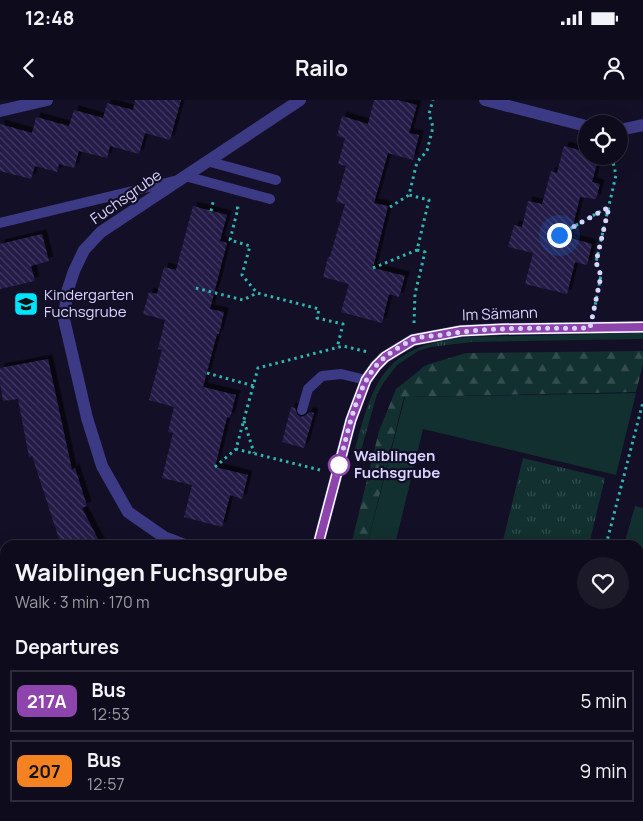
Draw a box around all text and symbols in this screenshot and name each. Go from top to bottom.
text: 12:48 [25,5,74,31]
text: Railo [295,53,348,83]
icon: back [15,54,43,82]
icon: person [600,54,628,82]
map controls [578,115,628,165]
button: locate [578,115,628,165]
street label: Fuchsgrube [86,164,166,229]
your location [547,223,572,248]
place label: Kindergarten Fuchsgrube [44,284,134,322]
school or university icon: Kindergarten Fuchsgrube [13,291,39,317]
street label: Im Sämann [462,302,538,325]
place label: Waiblingen Fuchsgrube [354,445,440,483]
marker: Waiblingen Fuchsgrube [328,454,350,476]
text: Waiblingen Fuchsgrube [15,555,288,588]
button: heart [577,557,629,609]
text: Walk · 3 min · 170 m [15,591,150,613]
text: Departures [15,634,119,660]
text: Bus [92,677,126,703]
text: 5 min [580,688,627,714]
text: 217A [27,689,67,713]
text: 12:53 [92,703,130,725]
text: Bus [87,747,121,773]
text: 9 min [580,758,627,784]
text: 207 [28,759,61,783]
text: 12:57 [87,773,124,795]

